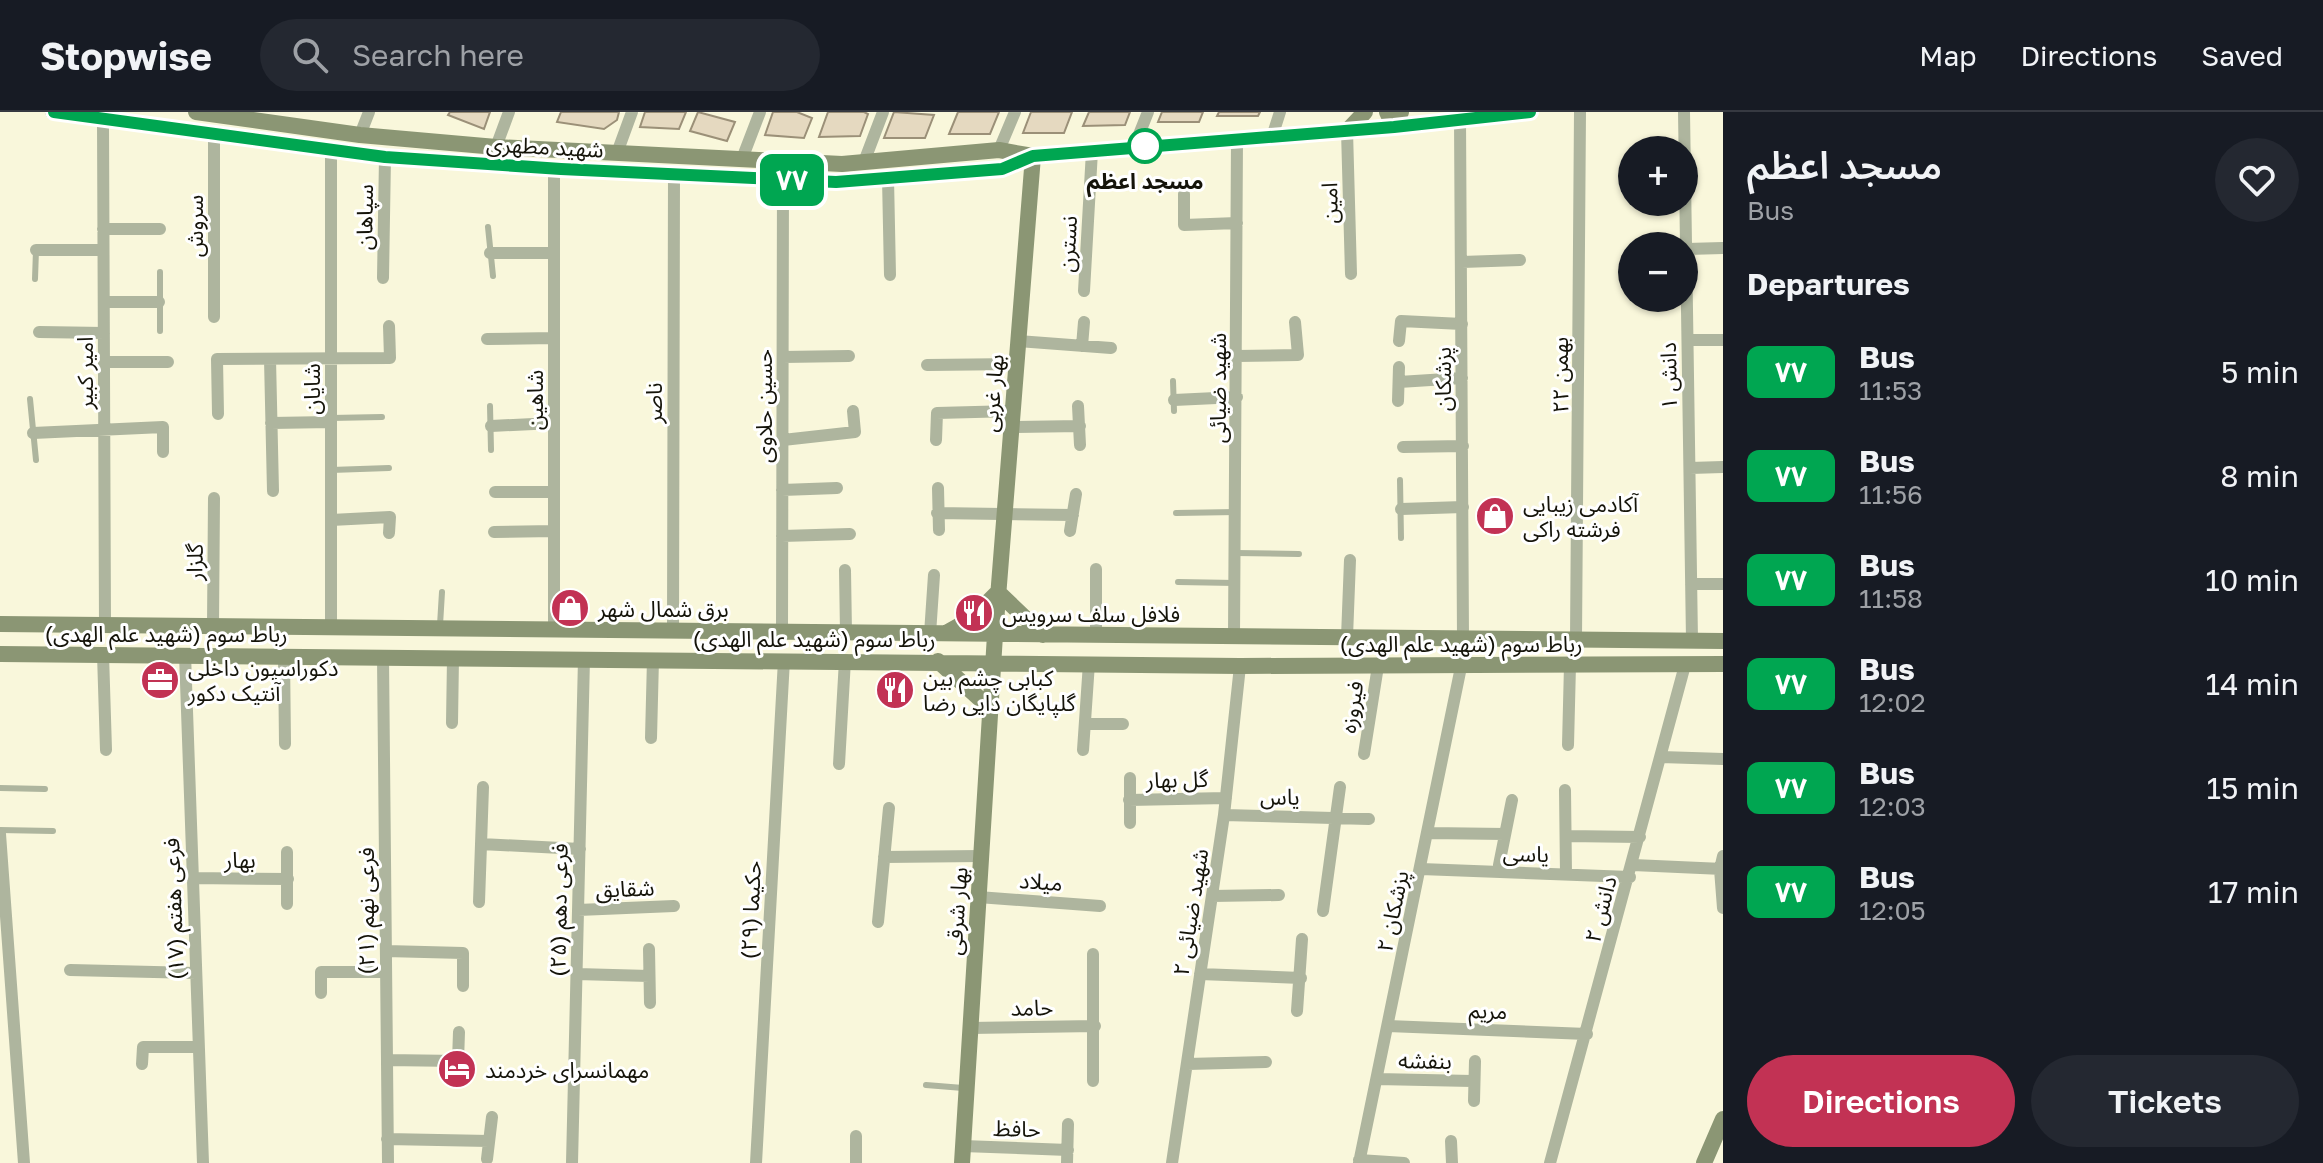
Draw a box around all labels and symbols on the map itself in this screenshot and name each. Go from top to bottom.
street label: شهید مطهری [486,129,604,163]
marker: مسجد اعظم [1128,129,1162,163]
line badge: ۷۷ [756,154,828,206]
place label: مسجد اعظم [1086,167,1204,198]
street label: امین [1315,182,1343,224]
street label: سپاهان [350,184,380,250]
street label: سروش [181,195,208,257]
street label: نسترن [1052,215,1082,273]
street label: شهید ضیائی [1204,333,1231,443]
street label: امیر کبیر [71,337,98,410]
street label: ۲۲ بهمن [1546,337,1573,413]
street label: دانش ۱ [1654,342,1682,410]
street label: پزشکان [1429,347,1458,411]
street label: حسین حلاوی [750,349,777,463]
street label: بهار غربی [975,353,1010,433]
street label: شایان [298,363,325,415]
street label: شاهین [521,370,548,430]
street label: ناصر [640,383,667,424]
place label: آکادمی زیبایی فرشته راکی [1523,490,1640,543]
shop icon: آکادمی زیبایی فرشته راکی [1474,495,1516,537]
street label: گلزار [180,542,209,582]
shop icon: برق شمال شهر [549,587,591,629]
restaurant icon: فلافل سلف سرویس [953,592,995,634]
place label: برق شمال شهر [597,595,729,622]
place label: فلافل سلف سرویس [1002,600,1180,627]
street label: رباط سوم (شهید علم الهدی) [45,620,287,651]
street label: رباط سوم (شهید علم الهدی) [693,625,935,656]
street label: رباط سوم (شهید علم الهدی) [1340,630,1582,661]
place label: دکوراسیون داخلی آنتیک دکور [187,654,339,707]
office icon: دکوراسیون داخلی آنتیک دکور [139,659,181,701]
place label: کبابی چشم بین گلپایگان دایی رضا [923,664,1077,718]
restaurant icon: کبابی چشم بین گلپایگان دایی رضا [874,669,916,711]
street label: فیروزه [1334,679,1369,735]
street label: گل بهار [1145,765,1209,794]
street label: یاس [1260,782,1300,810]
street label: فرعی هفتم (۱۷) [157,837,193,981]
street label: یاسی [1502,839,1550,867]
street label: فرعی دهم (۲۵) [543,843,577,977]
street label: بهار [223,846,256,874]
street label: شهید ضیائی ۲ [1167,846,1213,978]
street label: فرعی نهم (۲۱) [352,847,383,975]
street label: حکیما (۲۹) [734,860,766,960]
street label: بهار شرقی [939,866,974,956]
street label: میلاد [1018,866,1064,896]
street label: پزشکان ۲ [1370,868,1416,955]
street label: شقایق [595,873,655,904]
street label: دانش ۲ [1578,873,1622,945]
street label: حامد [1010,993,1054,1021]
street label: مریم [1468,996,1508,1028]
street label: بنفشه [1398,1046,1452,1074]
hotel icon: مهمانسرای خردمند [436,1048,478,1090]
place label: مهمانسرای خردمند [485,1056,649,1083]
street label: حافظ [993,1114,1041,1142]

